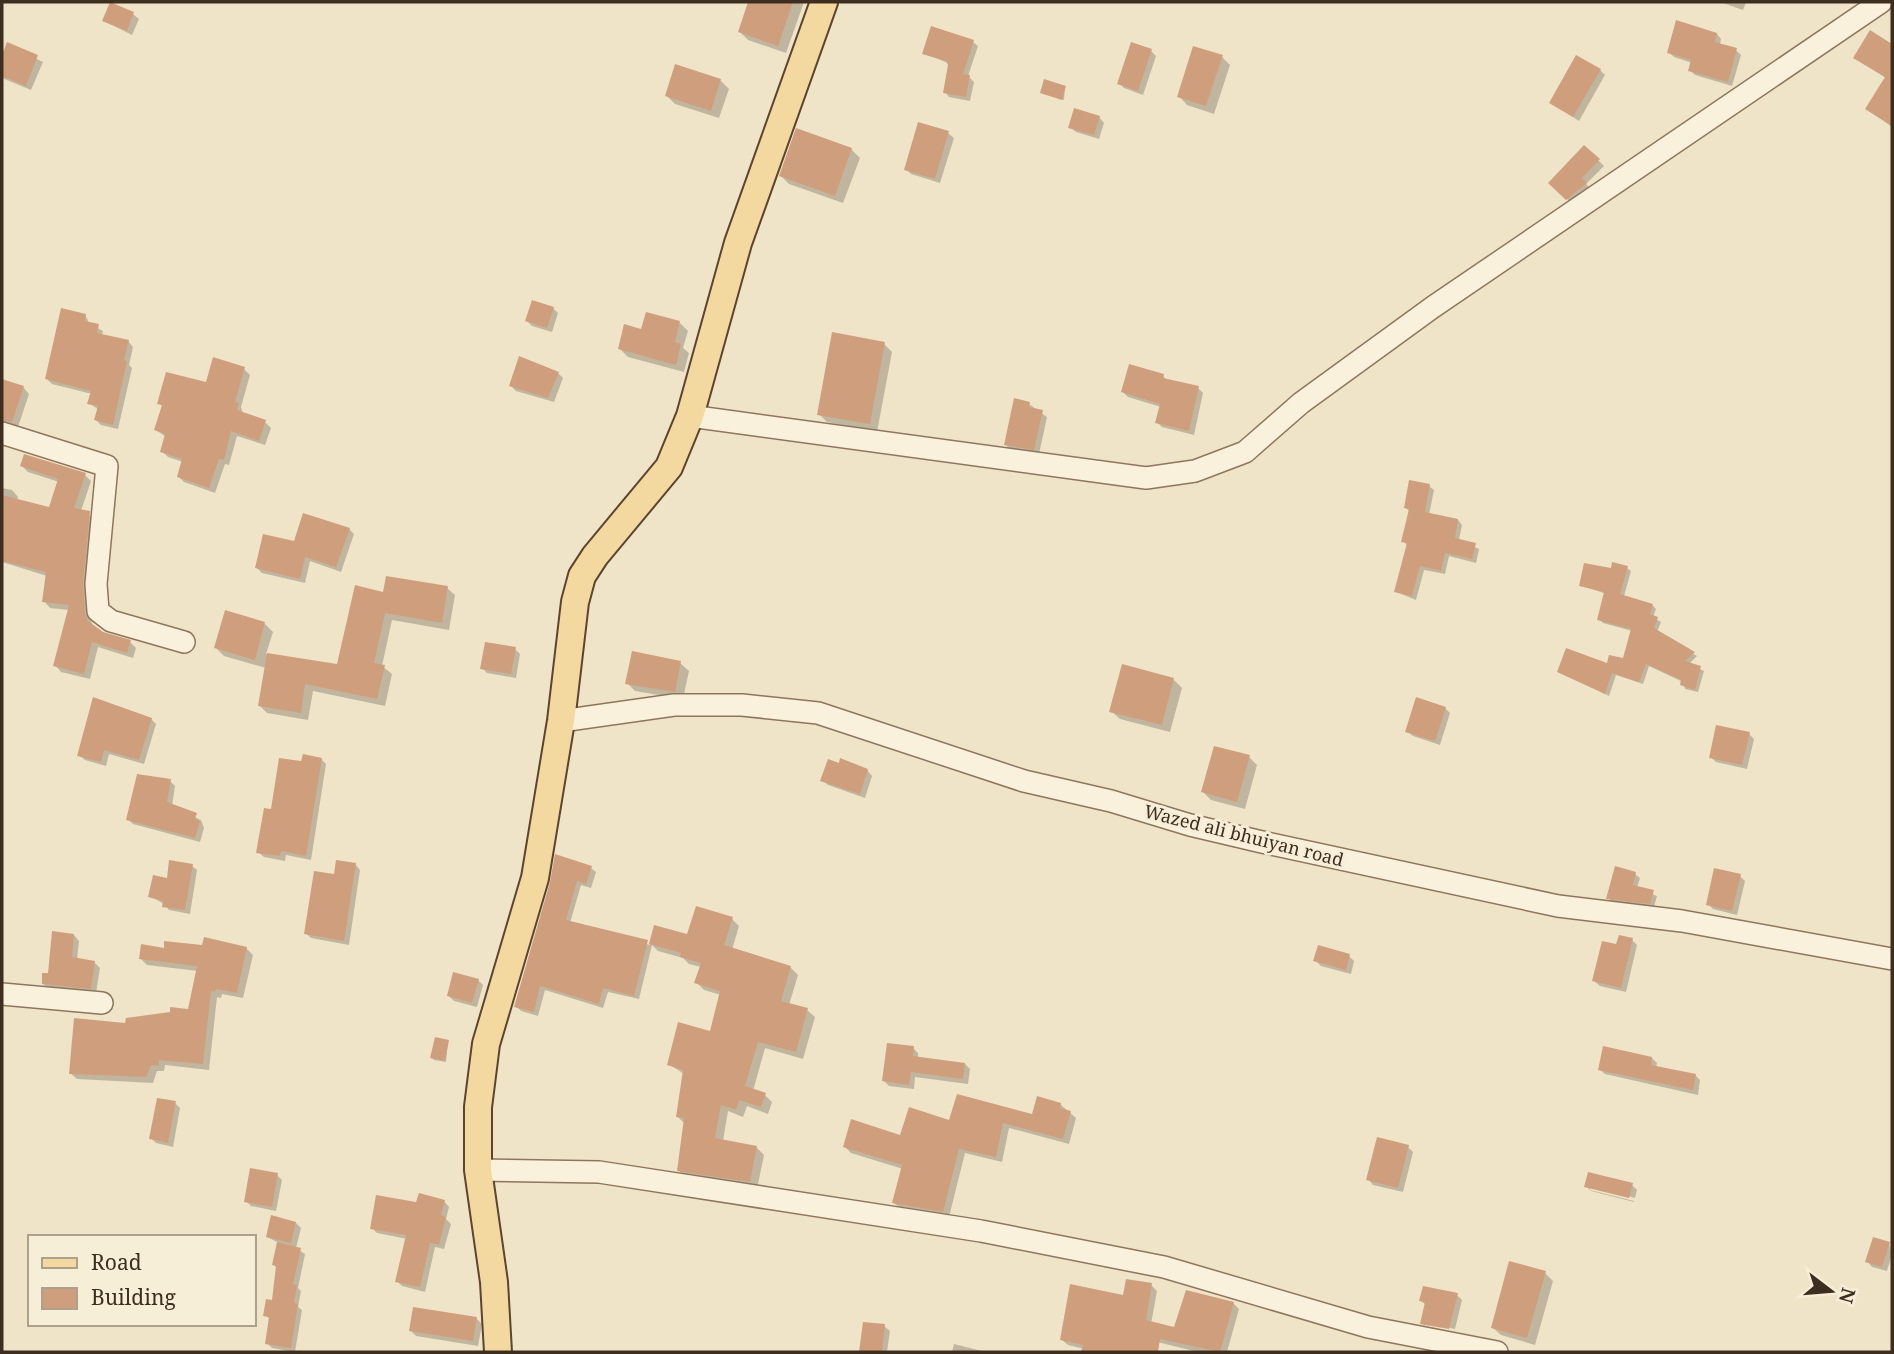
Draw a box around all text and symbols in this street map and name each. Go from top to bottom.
street label: Wazed ali bhuiyan road [1142,799,1346,871]
legend [28,1235,256,1326]
text: Road [91,1248,142,1276]
north arrow [1796,1256,1866,1326]
text: Building [91,1283,176,1311]
text: N [1833,1285,1862,1306]

